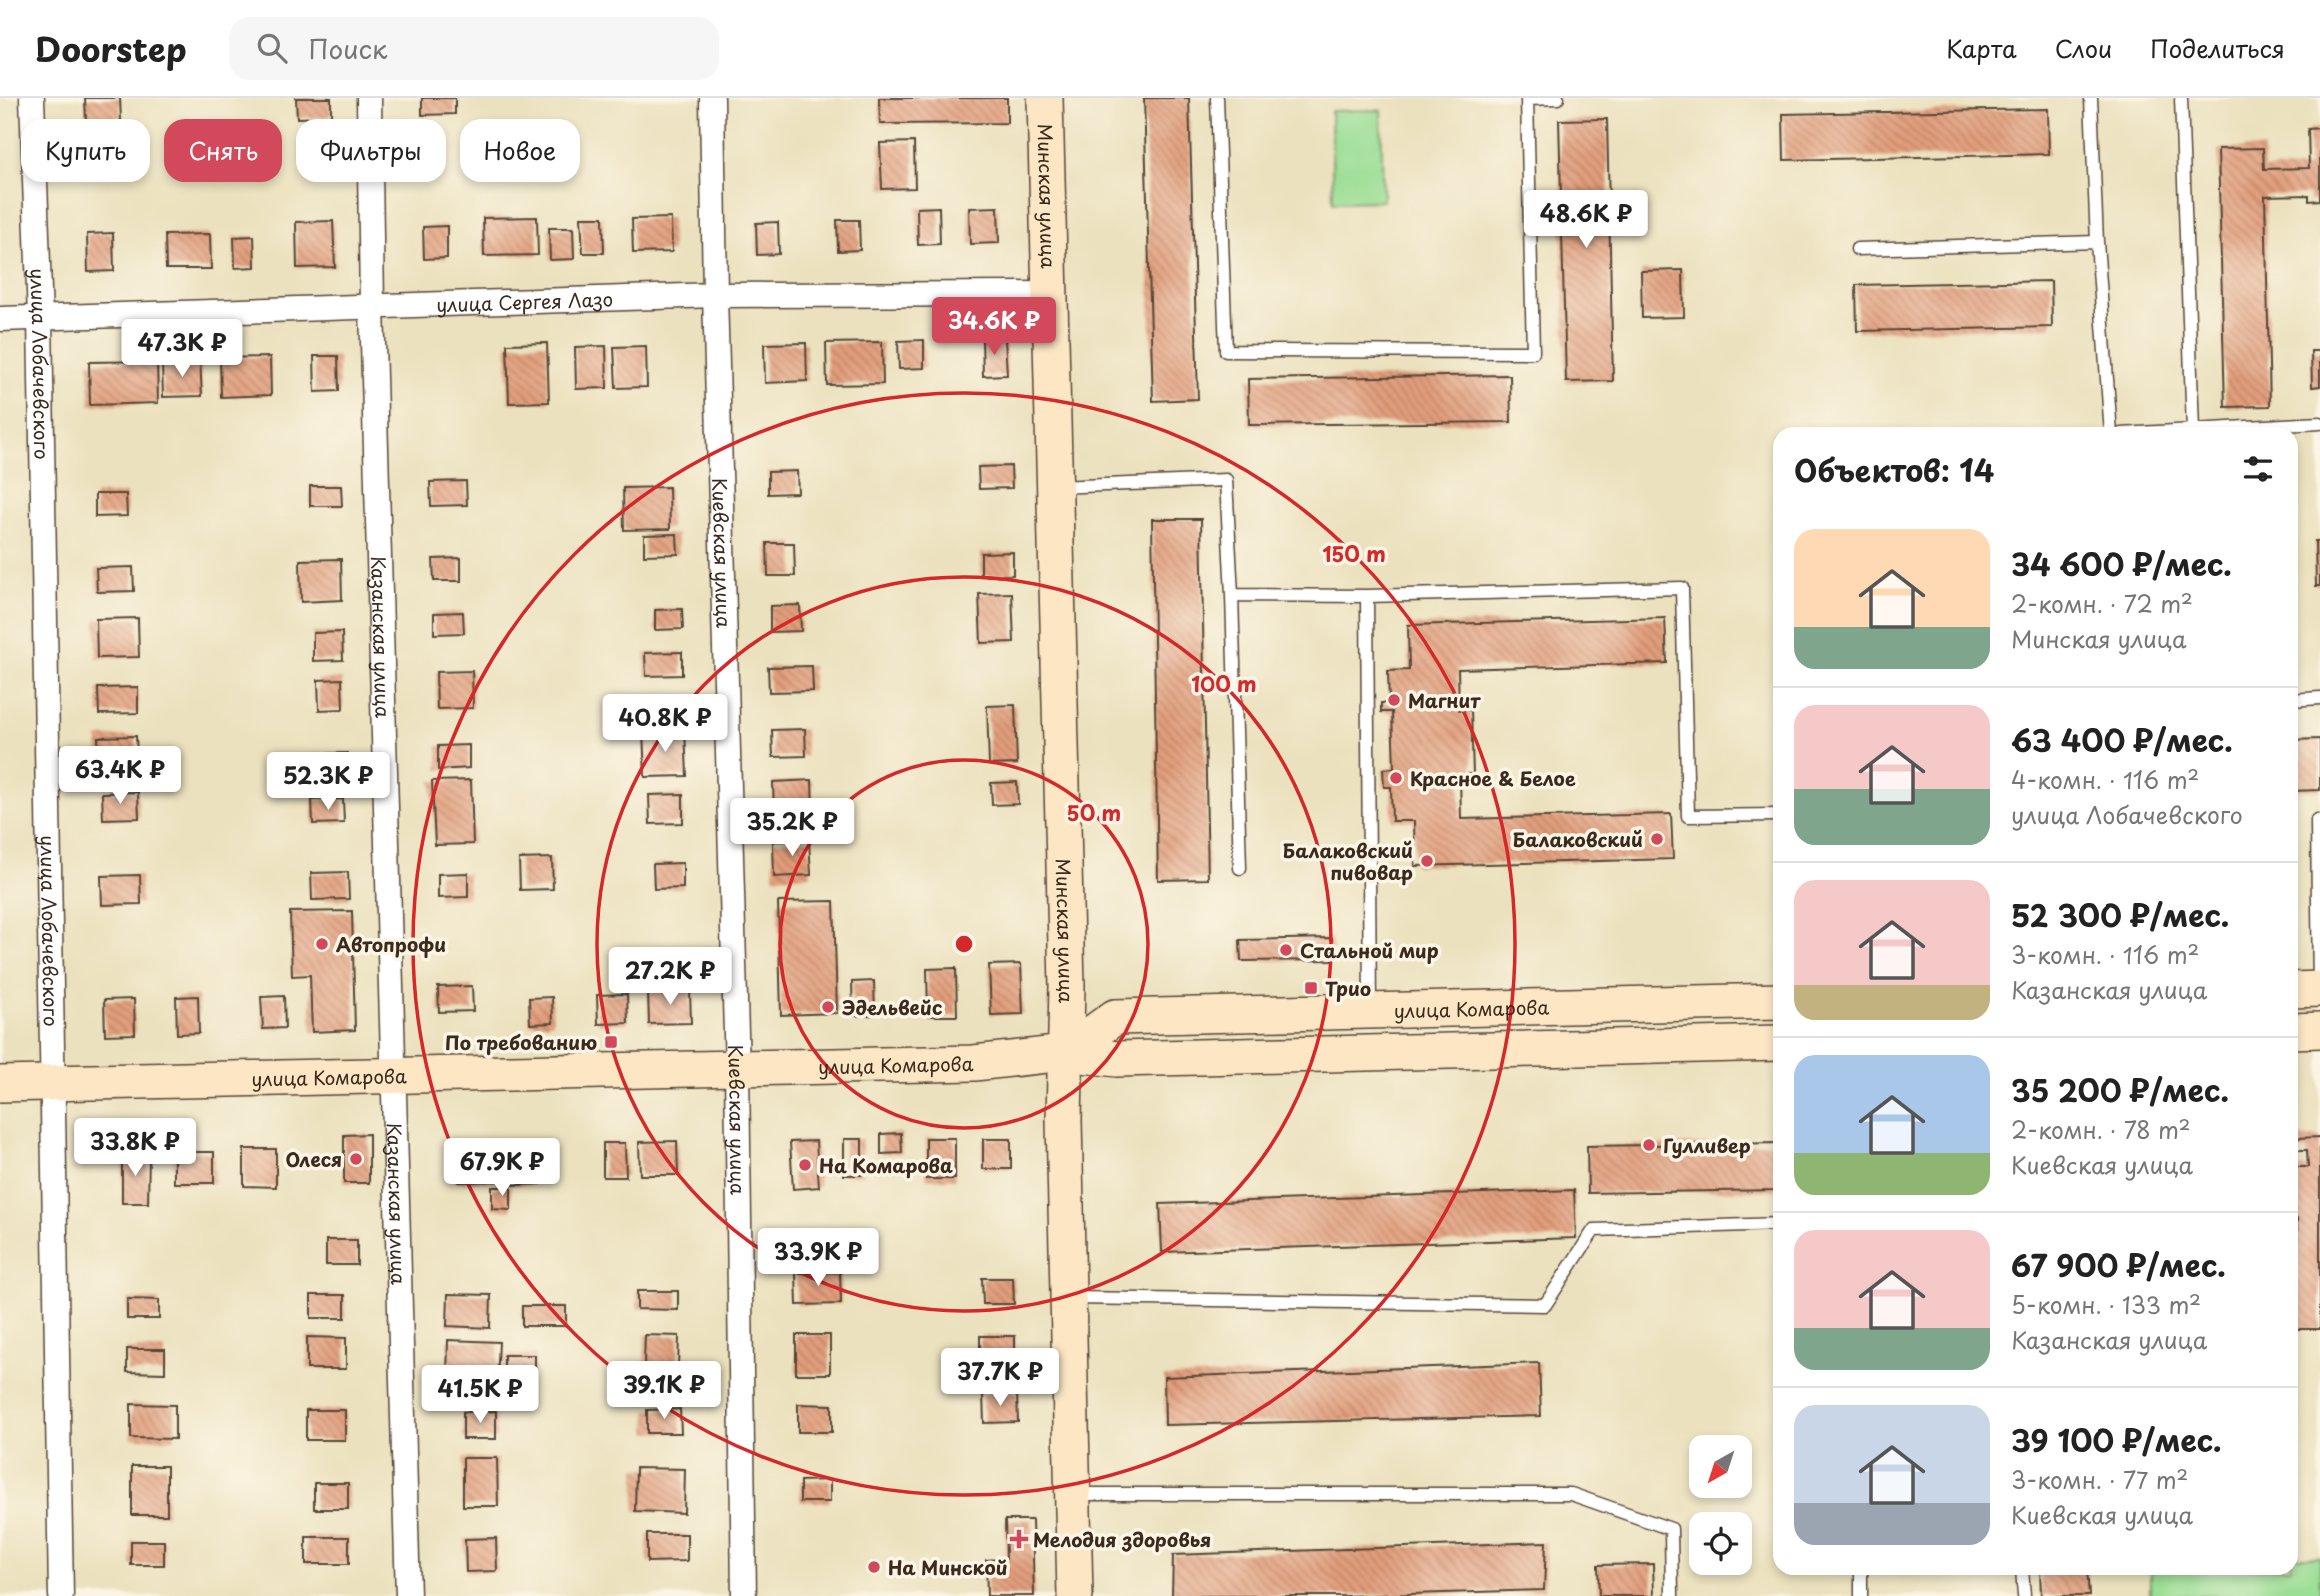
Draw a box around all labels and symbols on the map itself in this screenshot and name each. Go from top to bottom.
street label: Минская улица [1032,123,1063,269]
pin: 48.6K ₽ [1521,190,1651,250]
street label: улица Лобачевского [24,268,56,460]
street label: улица Сергея Лазо [436,284,614,318]
pin: 34.6K ₽ [929,298,1059,357]
pin: 47.3K ₽ [117,320,247,379]
street label: Киевская улица [706,477,738,628]
text: 150 m [1322,537,1386,569]
street label: Казанская улица [365,555,397,718]
text: 100 m [1191,667,1257,699]
place label: Магнит [1408,686,1481,714]
marker: Магнит [1386,692,1402,708]
pin: 40.8K ₽ [600,694,730,754]
pin: 63.4K ₽ [55,746,185,806]
pin: 52.3K ₽ [263,752,393,812]
place label: Красное & Белое [1410,764,1576,792]
marker: Красное & Белое [1388,770,1404,786]
text: 50 m [1067,796,1121,828]
pin: 35.2K ₽ [727,798,857,858]
place label: Балаковский [1512,825,1643,853]
marker: Балаковский [1649,831,1665,847]
street label: улица Лобачевского [34,835,66,1027]
place label: Балаковский пивовар [1282,836,1413,886]
marker: Балаковский пивовар [1419,853,1435,869]
street label: Минская улица [1050,858,1081,1004]
place label: Автопрофи [336,930,446,958]
centre of rings [952,932,976,956]
marker: Автопрофи [314,936,330,952]
place label: Стальной мир [1300,936,1439,964]
marker: Стальной мир [1278,942,1294,958]
pin: 27.2K ₽ [605,948,735,1007]
place label: Трио [1325,974,1371,1002]
marker: Трио [1303,980,1319,996]
place label: Эдельвейс [842,993,942,1021]
street label: улица Комарова [1394,993,1550,1024]
marker: Эдельвейс [820,999,836,1015]
place label: По требованию [445,1028,597,1056]
marker: По требованию [603,1034,619,1050]
street label: Киевская улица [722,1044,753,1195]
street label: улица Комарова [818,1049,974,1080]
street label: улица Комарова [251,1061,407,1093]
pin: 33.8K ₽ [70,1118,200,1178]
street label: Казанская улица [381,1122,413,1285]
place label: Гулливер [1663,1131,1751,1159]
marker: Гулливер [1641,1137,1657,1153]
pin: 67.9K ₽ [437,1138,567,1198]
place label: Олеся [285,1145,342,1173]
marker: Олеся [348,1151,364,1167]
place label: На Комарова [819,1151,953,1179]
marker: На Комарова [797,1157,813,1173]
pin: 33.9K ₽ [753,1228,883,1288]
pin: 37.7K ₽ [935,1348,1065,1408]
pin: 39.1K ₽ [599,1362,729,1421]
pin: 41.5K ₽ [415,1366,545,1425]
north arrow [1689,1435,1752,1498]
place label: Мелодия здоровья [1033,1525,1211,1553]
marker: Мелодия здоровья [1011,1531,1027,1547]
place label: На Минской [888,1553,1008,1581]
marker: На Минской [866,1559,882,1575]

